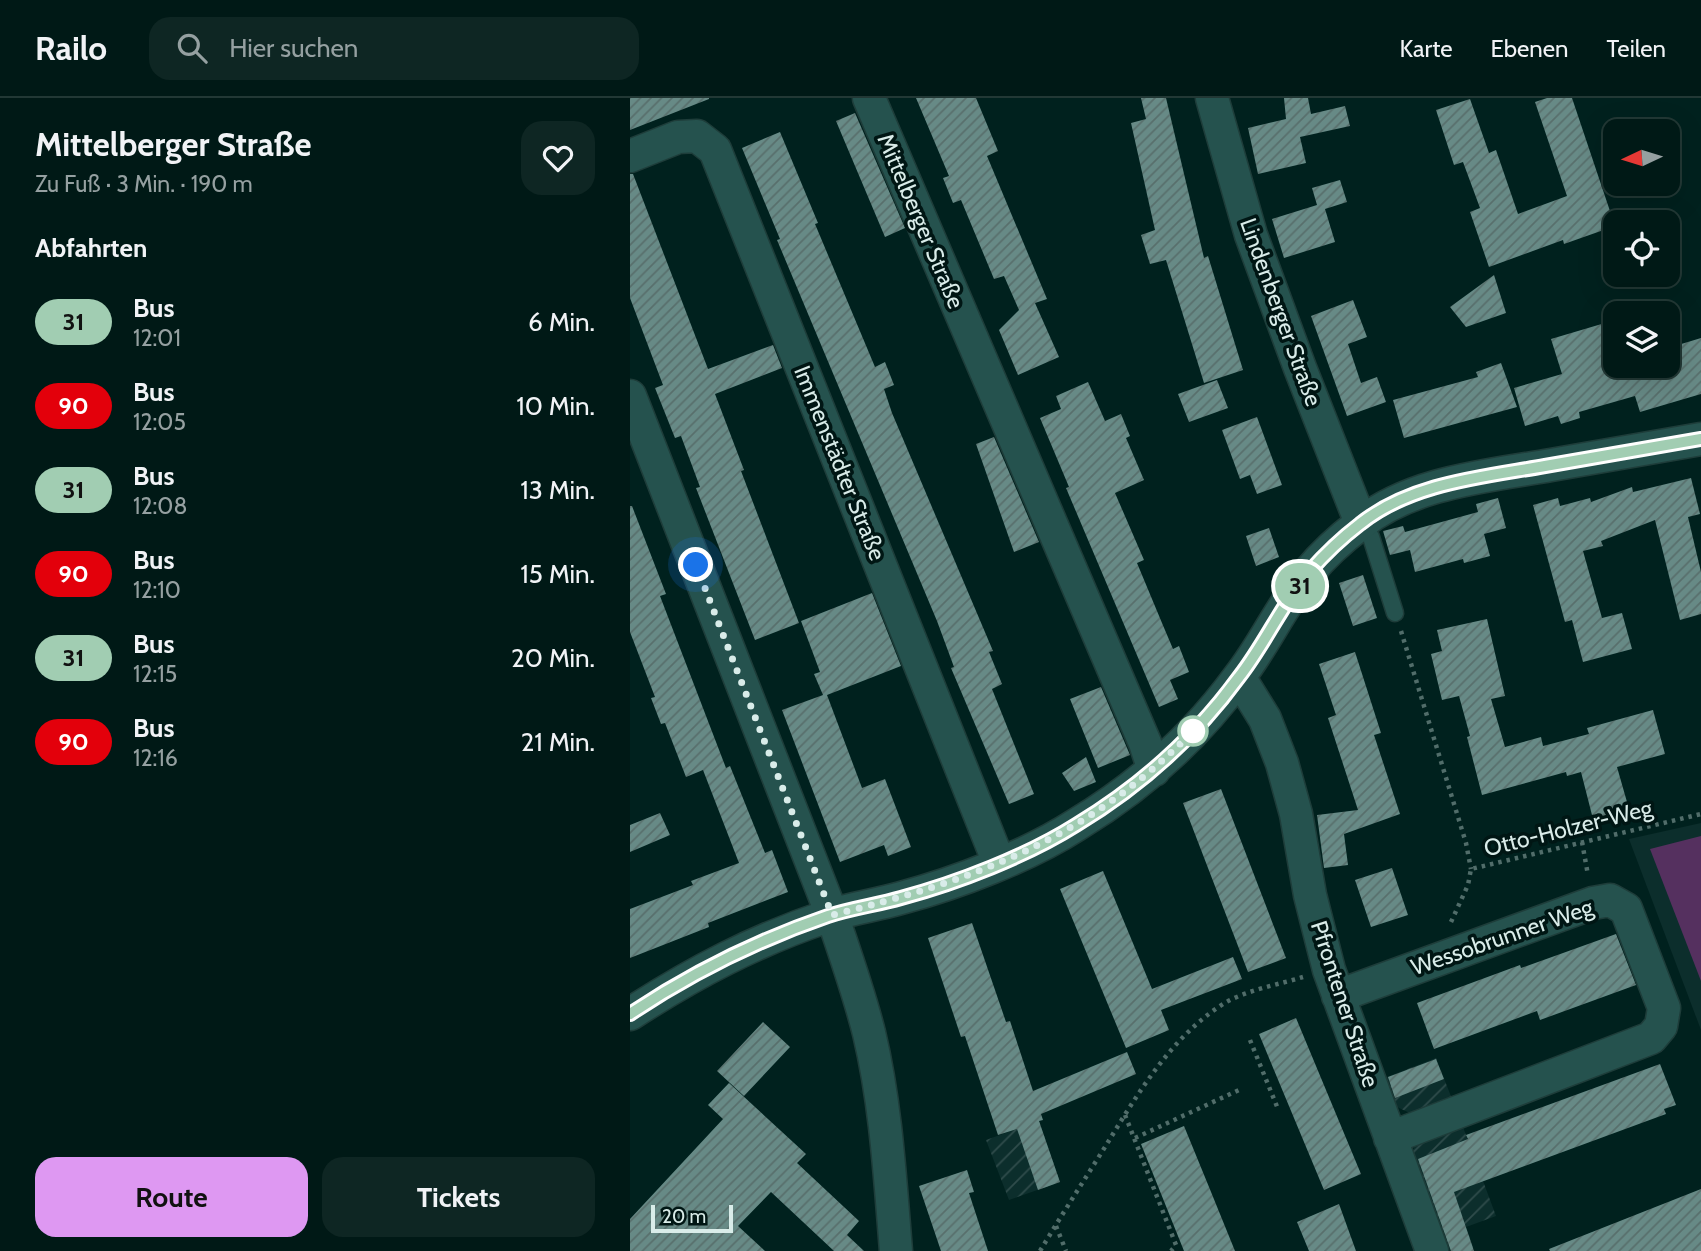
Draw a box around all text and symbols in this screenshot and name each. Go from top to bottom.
search box [149,17,639,80]
text: Railo [35,28,107,68]
icon: search [173,29,211,67]
text: Hier suchen [229,32,358,64]
text: Karte [1399,34,1452,63]
text: Ebenen [1490,34,1568,63]
text: Teilen [1606,34,1666,63]
north arrow [1603,119,1680,196]
map controls [1603,119,1680,378]
button: heart [521,121,595,195]
text: Mittelberger Straße [35,124,312,164]
street label: Mittelberger Straße [872,129,971,313]
text: Zu Fuß · 3 Min. · 190 m [35,170,253,198]
button: locate [1603,210,1680,287]
street label: Lindenberger Straße [1234,214,1328,410]
text: Abfahrten [35,232,147,264]
text: Bus [133,292,174,324]
button: layers [1603,301,1680,378]
text: 6 Min. [528,306,595,338]
text: 31 [63,307,84,336]
text: 12:01 [133,324,181,352]
street label: Immenstädter Straße [788,362,892,565]
text: Bus [133,376,174,408]
text: 10 Min. [516,390,595,422]
text: 90 [58,391,89,420]
text: 12:05 [133,408,186,436]
text: Bus [133,460,174,492]
text: 13 Min. [520,474,595,506]
text: 31 [63,475,84,504]
text: 12:08 [133,492,187,520]
text: Bus [133,544,174,576]
your location [678,547,713,582]
text: 15 Min. [520,558,595,590]
text: 90 [58,559,89,588]
line badge: 31 [1268,563,1332,609]
text: 31 [1289,571,1311,600]
text: 12:10 [133,576,181,604]
text: Bus [133,628,174,660]
text: 20 Min. [511,642,595,674]
text: 31 [63,643,84,672]
text: 12:15 [133,660,177,688]
text: Bus [133,712,174,744]
unlabelled marker [1178,716,1208,746]
text: 21 Min. [521,726,595,758]
text: 90 [58,727,89,756]
text: 12:16 [133,744,178,772]
street label: Otto-Holzer-Weg [1481,793,1656,862]
street label: Wessobrunner Weg [1407,893,1597,981]
street label: Pfrontener Straße [1305,917,1385,1091]
button: Route [35,1157,308,1237]
button: Tickets [322,1157,595,1237]
scale bar [651,1202,733,1234]
text: 20 m [662,1205,706,1228]

